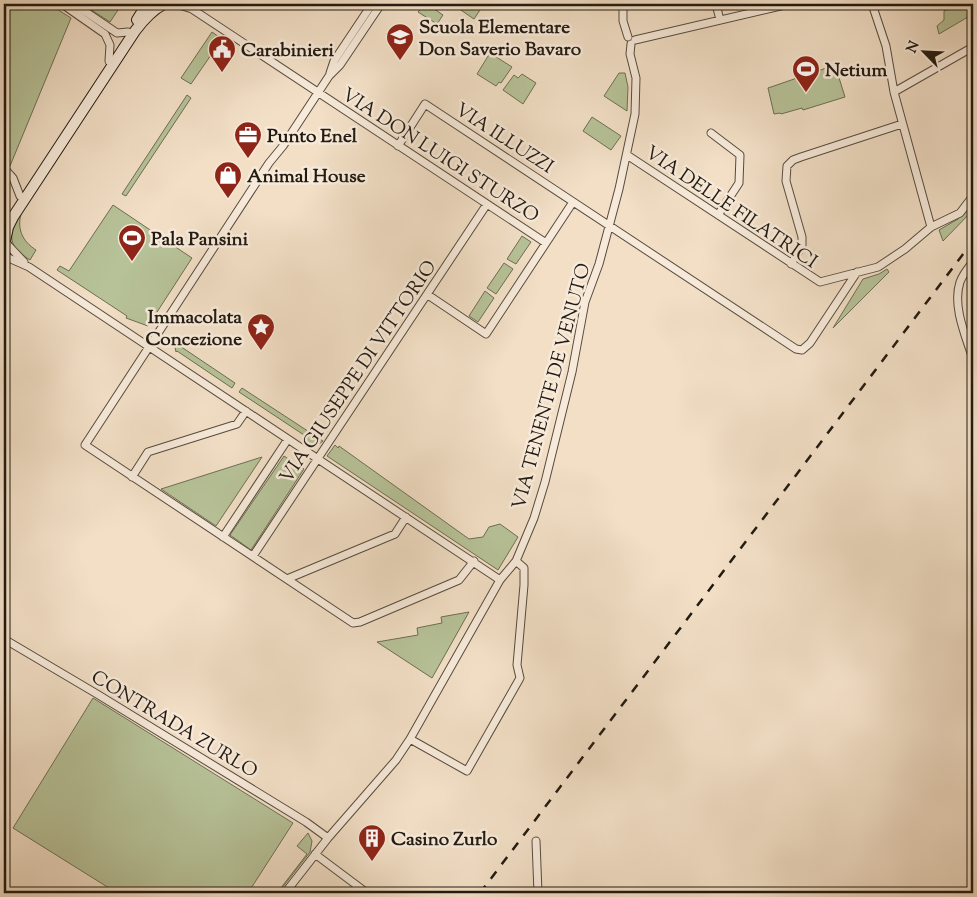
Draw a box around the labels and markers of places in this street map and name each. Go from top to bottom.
place label: Scuola Elementare Don Saverio Bavaro [419,15,582,64]
school or university icon: Scuola Elementare Don Saverio Bavaro [385,22,415,61]
public building icon: Carabinieri [207,34,237,73]
place label: Carabinieri [241,38,335,65]
sports icon: Netium [791,54,821,93]
place label: Netium [825,58,887,85]
office icon: Punto Enel [233,120,263,159]
place label: Punto Enel [267,124,358,151]
shop icon: Animal House [213,160,243,199]
place label: Animal House [247,164,366,191]
sports icon: Pala Pansini [117,223,147,262]
place label: Pala Pansini [151,227,249,254]
place label: Immacolata Concezione [146,305,242,354]
place icon: Immacolata Concezione [246,312,276,351]
building icon: Casino Zurlo [357,823,387,862]
place label: Casino Zurlo [391,827,498,854]

